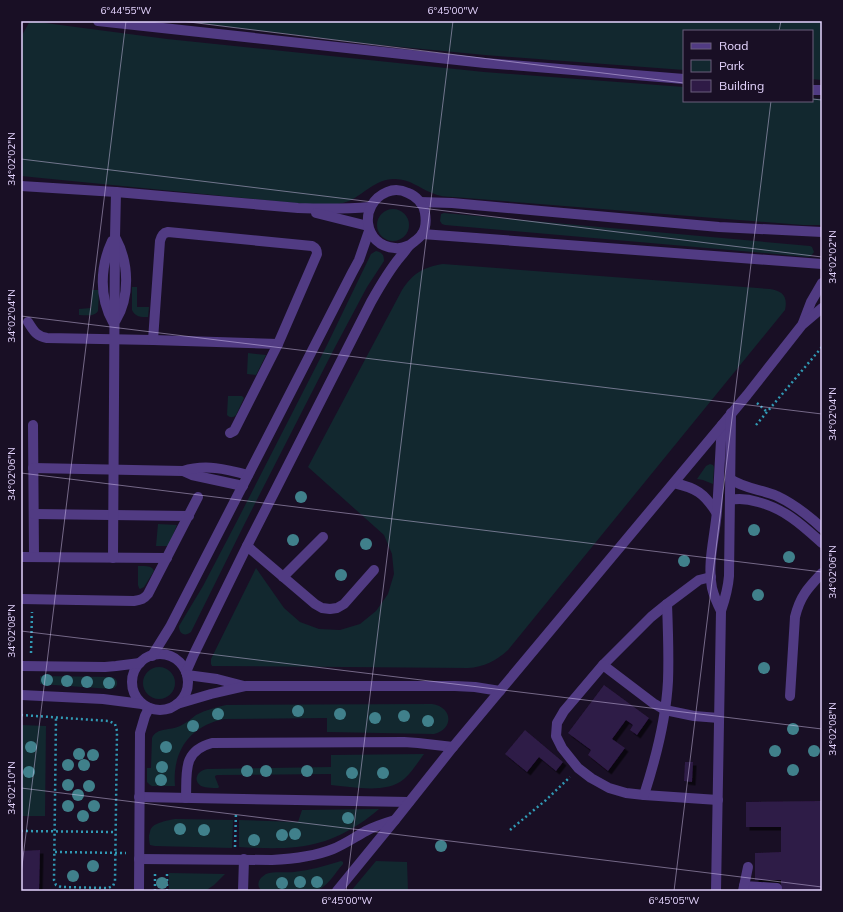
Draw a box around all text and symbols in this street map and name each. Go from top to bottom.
text: 6°44'55"W [101,4,151,17]
text: 6°45'00"W [428,4,478,17]
legend [683,30,813,102]
text: Road [719,38,748,53]
text: Park [719,58,745,73]
text: Building [719,78,764,93]
text: 34°02'02"N [5,132,18,186]
text: 34°02'02"N [826,230,839,284]
text: 34°02'04"N [5,289,18,343]
text: 34°02'04"N [826,387,839,441]
text: 34°02'06"N [5,447,18,501]
text: 34°02'06"N [826,545,839,599]
text: 34°02'08"N [5,604,18,658]
text: 34°02'08"N [826,702,839,756]
text: 34°02'10"N [5,761,18,815]
text: 6°45'00"W [322,894,372,907]
text: 6°45'05"W [649,894,699,907]

